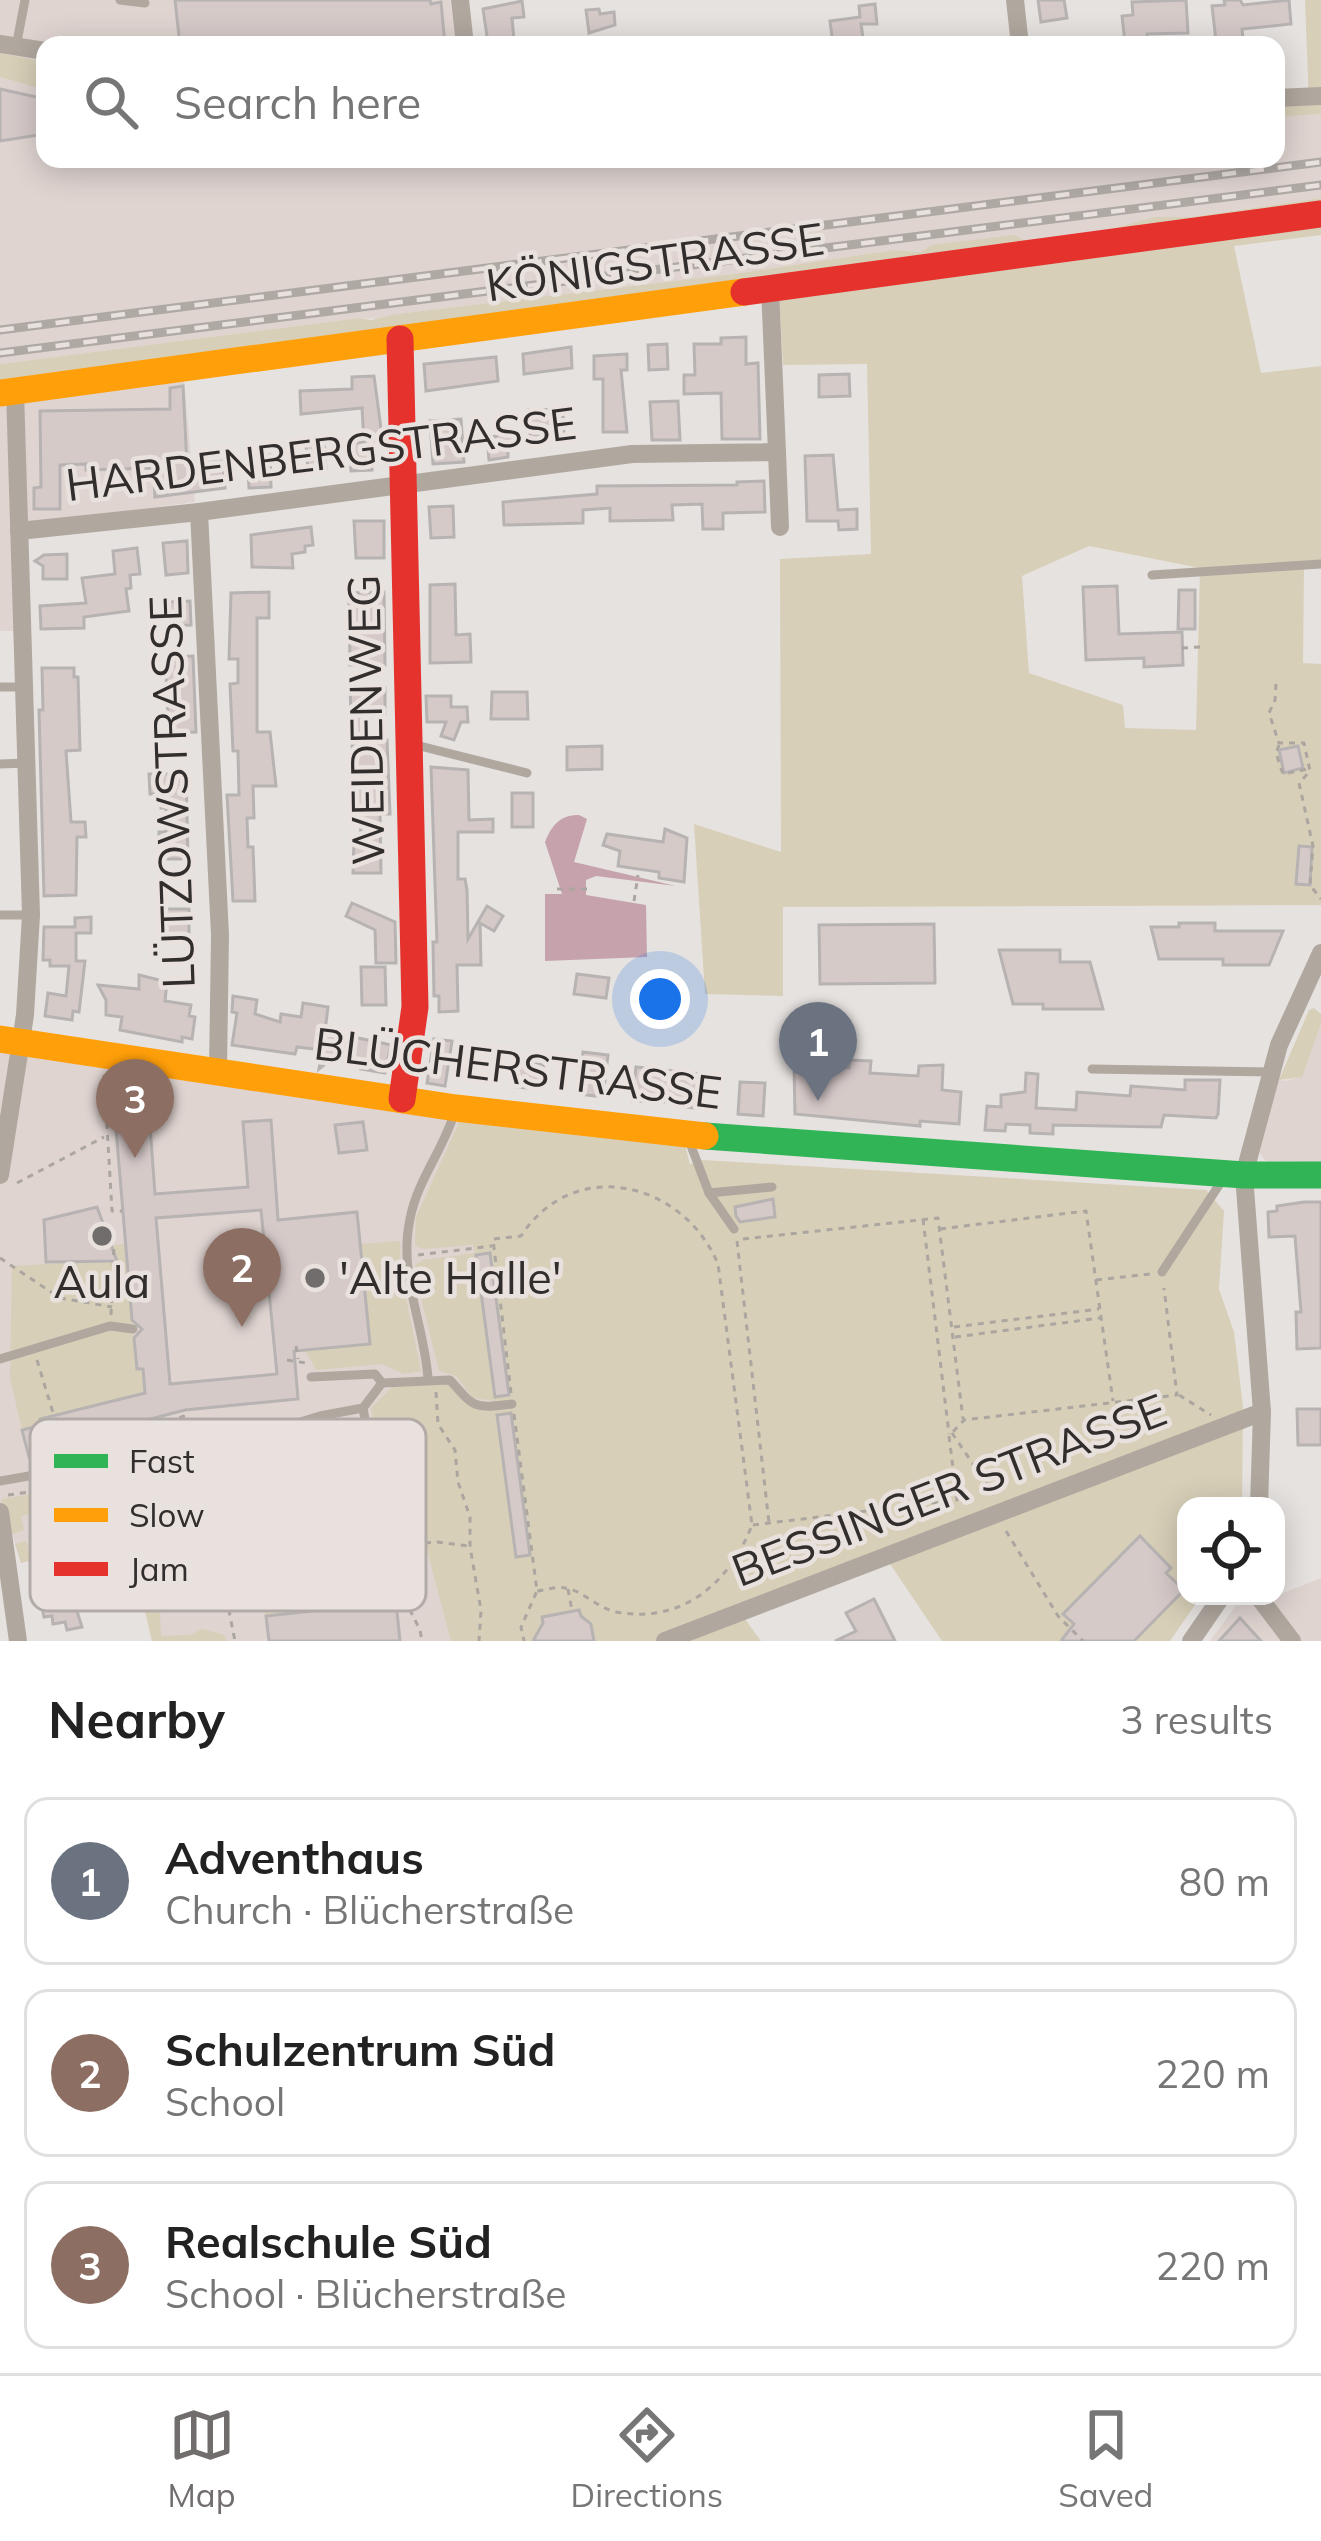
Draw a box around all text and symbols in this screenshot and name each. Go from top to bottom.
search box [36,36,1285,168]
icon: search [78,69,144,135]
text: Search here [174,74,421,130]
street label: KÖNIGSTRASSE [482,210,827,312]
street label: HARDENBERGSTRASSE [63,394,579,512]
street label: WEIDENWEG [334,574,396,866]
street label: LÜTZOWSTRASSE [136,595,206,990]
your location [630,969,690,1029]
pin: 1 [779,1002,857,1101]
street label: BLÜCHERSTRASSE [311,1014,725,1120]
pin: 3 [96,1059,174,1158]
marker: Aula [89,1223,115,1249]
pin: 2 [203,1228,281,1327]
place label: 'Alte Halle' [339,1249,562,1305]
place label: Aula [54,1253,150,1309]
marker: 'Alte Halle' [302,1265,328,1291]
street label: BESSINGER STRASSE [724,1380,1174,1598]
legend [30,1419,426,1611]
text: Fast [129,1440,194,1481]
text: Slow [129,1494,205,1535]
map controls [1177,1497,1285,1605]
button: locate [1177,1497,1285,1605]
text: Jam [129,1548,189,1589]
text: Nearby [48,1687,225,1751]
text: 3 results [1120,1695,1273,1744]
text: Adventhaus [165,1829,424,1885]
text: 1 [78,1857,102,1906]
text: 80 m [1179,1857,1270,1906]
text: Church · Blücherstraße [165,1885,574,1934]
text: Schulzentrum Süd [165,2021,556,2077]
text: 2 [78,2049,102,2098]
text: 220 m [1155,2049,1270,2098]
text: School [165,2077,285,2126]
text: Realschule Süd [165,2213,492,2269]
text: 3 [78,2241,102,2290]
text: 220 m [1155,2241,1270,2290]
text: School · Blücherstraße [165,2269,566,2318]
tab: Map [168,2402,235,2515]
tab: Directions [571,2402,723,2515]
tab: Saved [1058,2402,1153,2515]

